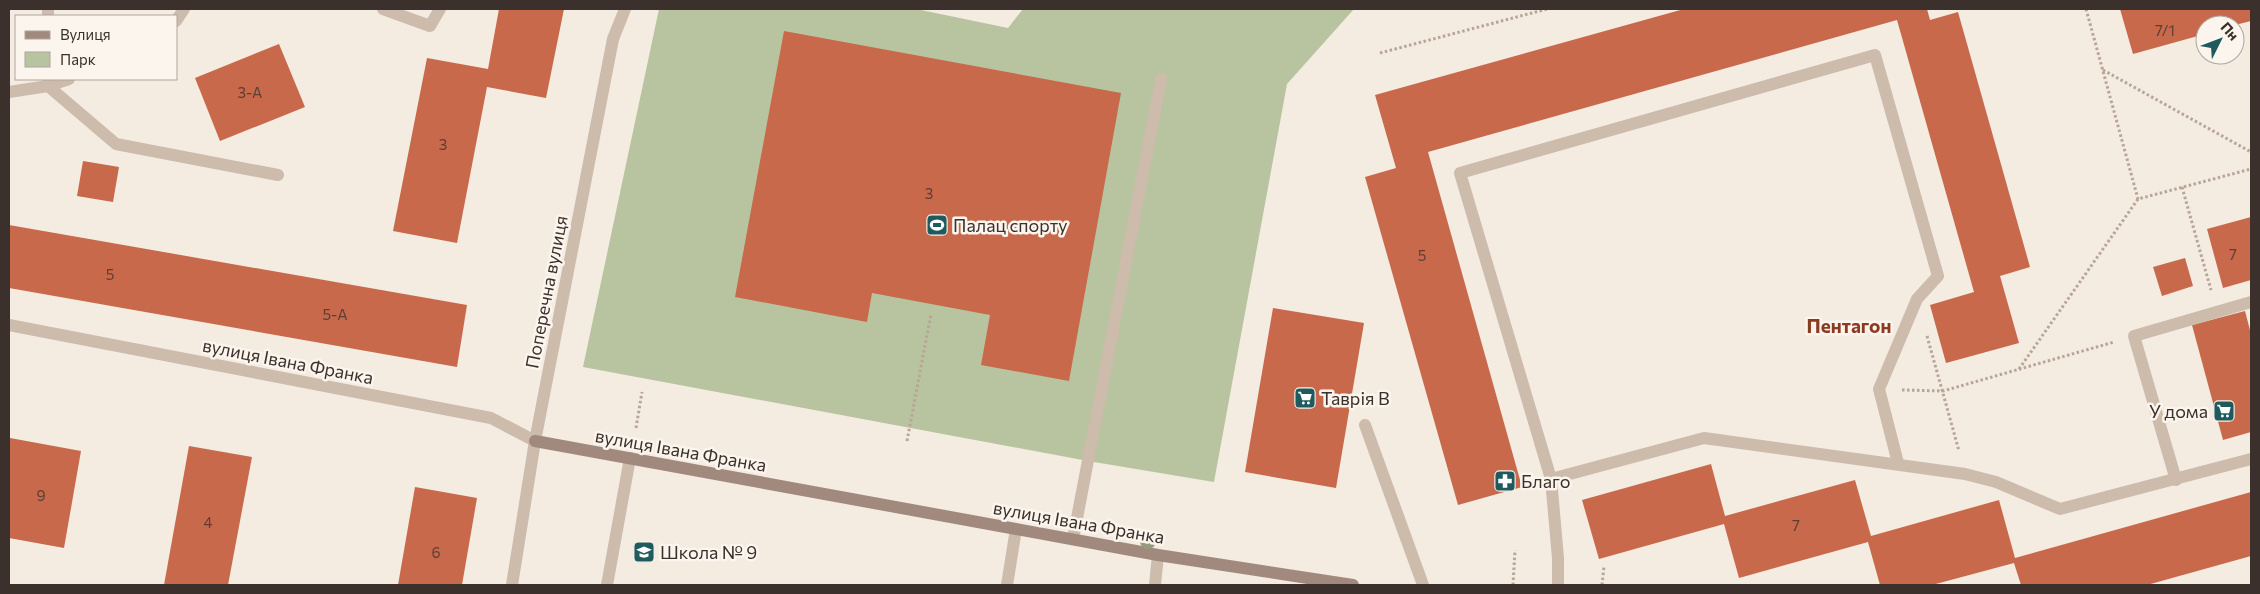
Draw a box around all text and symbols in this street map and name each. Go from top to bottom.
legend [15,15,178,80]
north arrow [2195,15,2245,65]
text: Пн [2218,18,2243,44]
house number: 7/1 [2155,21,2175,39]
text: Вулиця [60,25,111,43]
text: Парк [60,50,96,68]
house number: 3-А [238,83,262,101]
house number: 3 [439,135,447,153]
house number: 3 [925,184,933,202]
sports icon: Палац спорту [925,213,949,237]
street label: Поперечна вулиця [520,214,572,370]
place label: Палац спорту [953,214,1068,236]
house number: 7 [2229,245,2237,263]
house number: 5 [1418,246,1426,264]
house number: 5 [106,265,114,283]
house number: 5-А [322,305,348,323]
district label: Пентагон [1807,314,1891,337]
street label: вулиця Івана Франка [201,334,375,388]
supermarket icon: Таврія В [1293,386,1317,410]
place label: Таврія В [1321,387,1390,409]
supermarket icon: У дома [2212,399,2236,423]
place label: У дома [2149,400,2208,422]
street label: вулиця Івана Франка [594,424,768,476]
pharmacy icon: Благо [1493,469,1517,493]
place label: Благо [1521,470,1571,492]
house number: 9 [36,486,46,504]
street label: вулиця Івана Франка [992,496,1166,548]
house number: 4 [204,513,213,531]
house number: 7 [1792,516,1800,534]
school or university icon: Школа № 9 [632,540,656,564]
place label: Школа № 9 [660,541,757,563]
house number: 6 [431,543,441,561]

